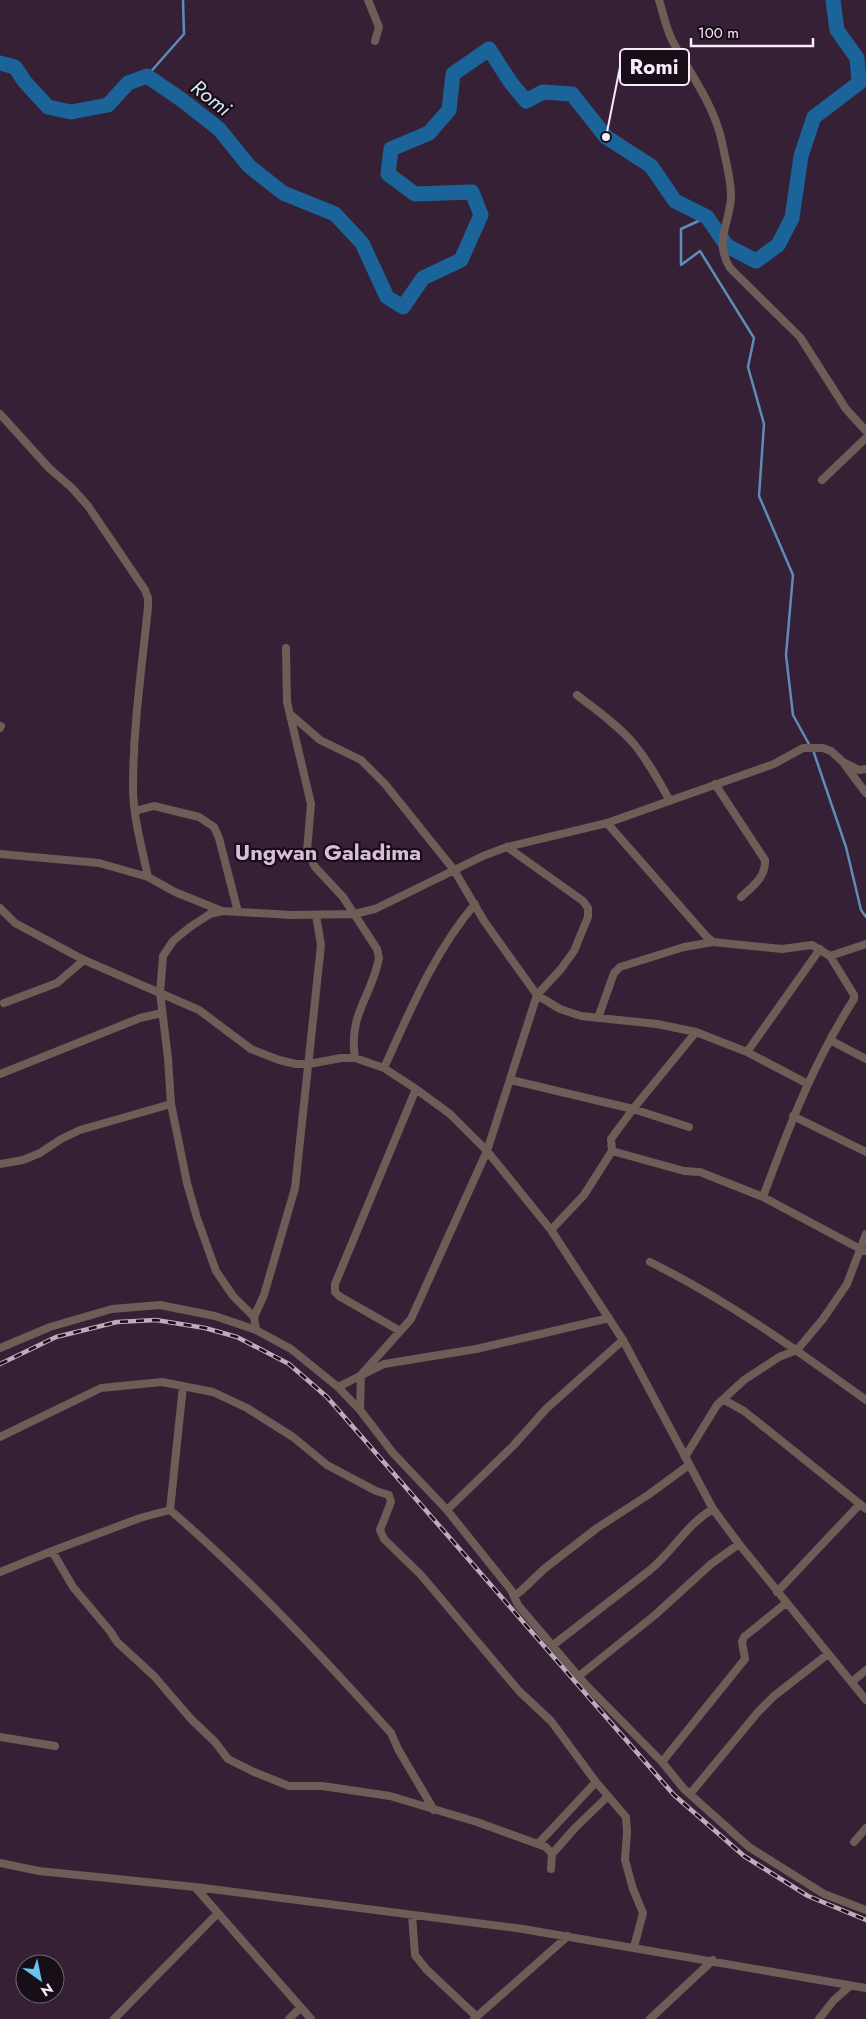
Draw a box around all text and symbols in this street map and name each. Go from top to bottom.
scale bar [691,15,814,47]
text: 100 m [698,22,739,44]
callout: Romi [620,49,689,85]
text: Romi [630,52,679,82]
water label: Romi [185,73,238,124]
district label: Ungwan Galadima [235,836,421,868]
north arrow [15,1954,65,2004]
text: N [37,1978,57,2001]

